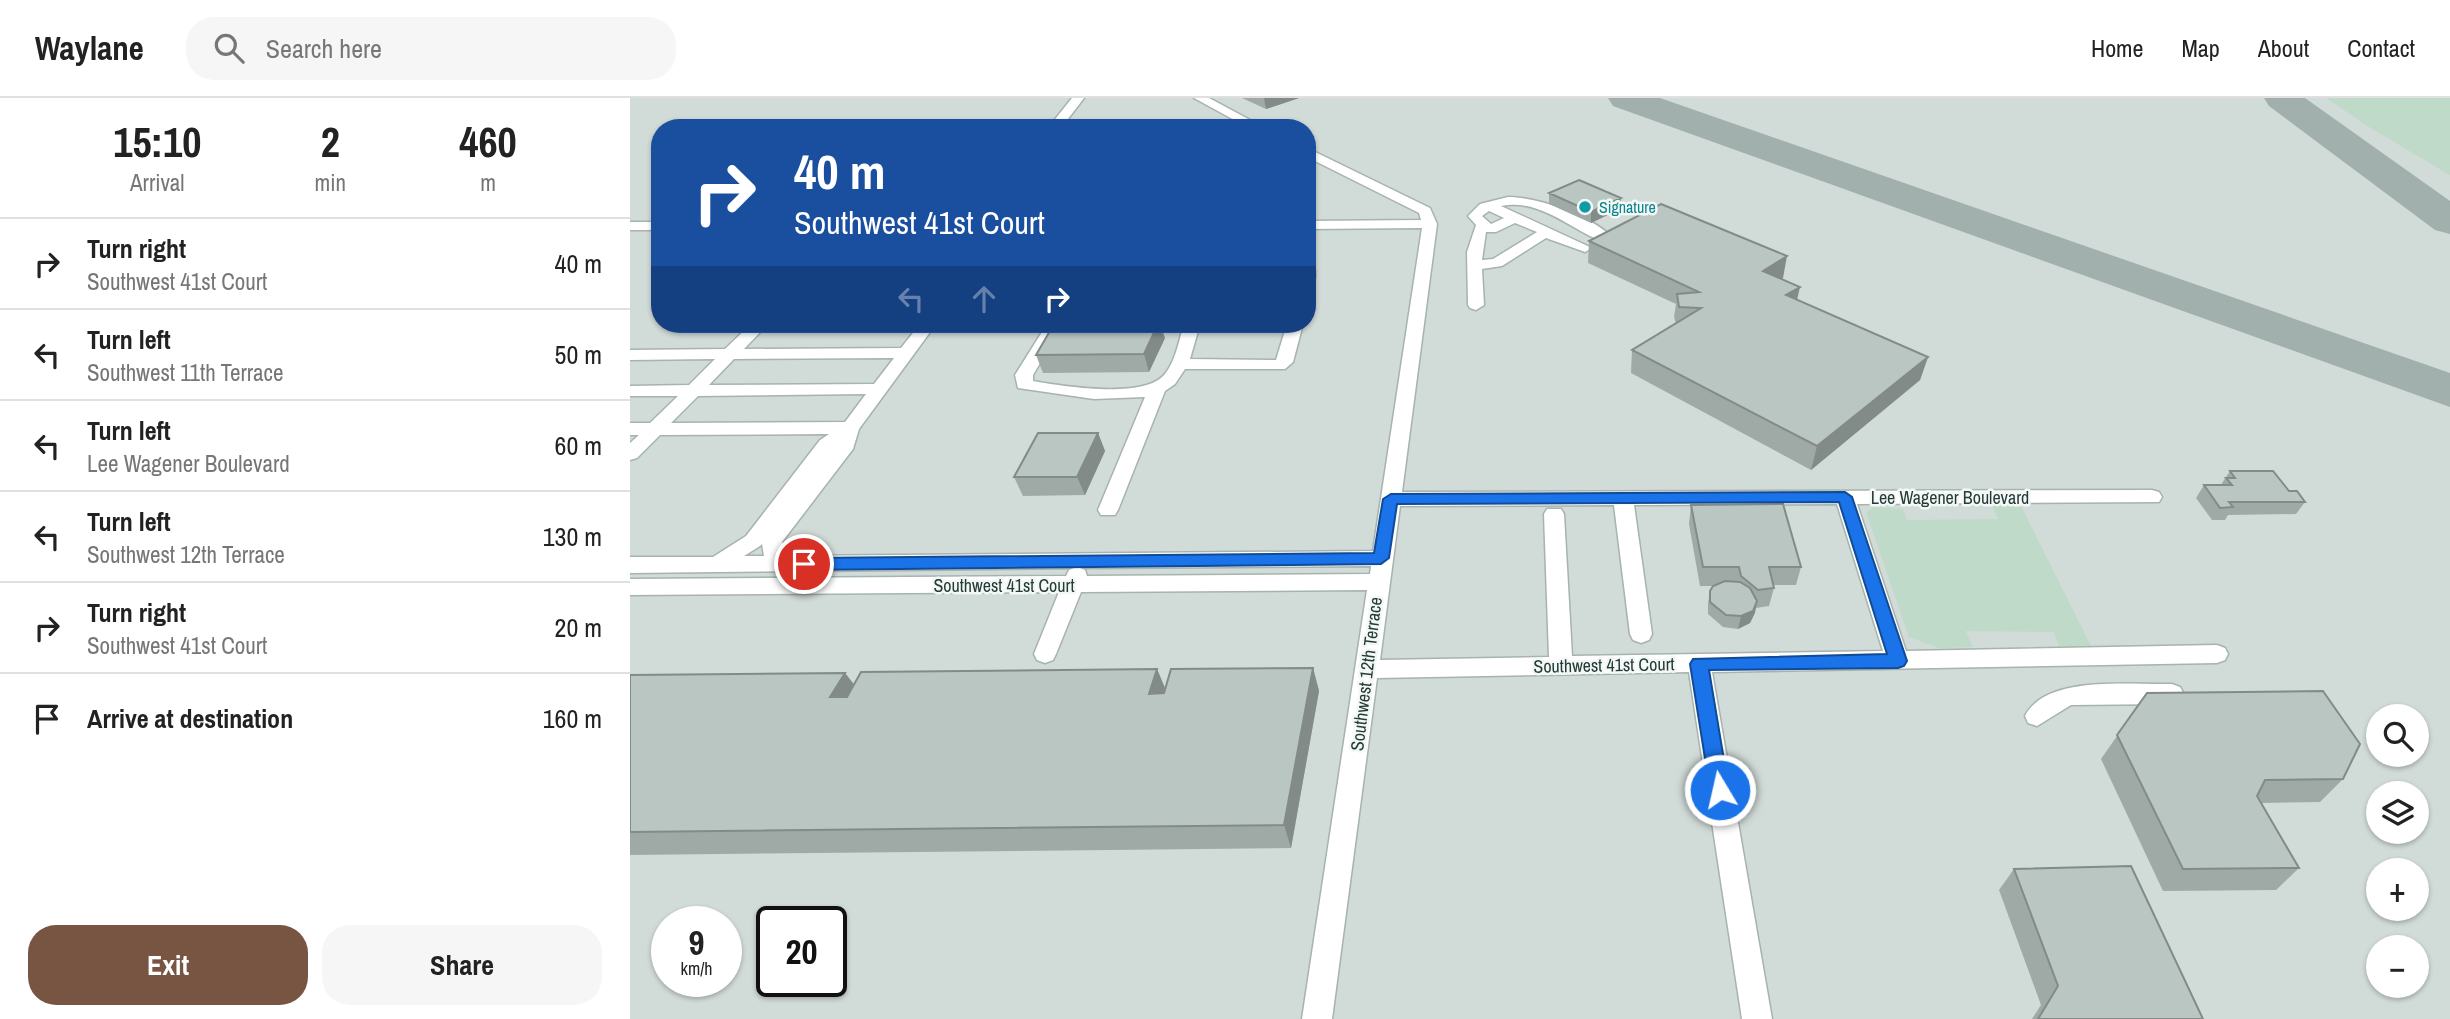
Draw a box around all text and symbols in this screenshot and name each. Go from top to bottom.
search box [186,17,676,80]
text: Waylane [35,26,144,70]
icon: search [210,29,248,67]
text: Search here [266,31,382,66]
text: Home [2091,32,2143,64]
text: Map [2181,32,2220,64]
text: About [2258,32,2309,64]
text: Contact [2347,32,2415,64]
text: 15:10 [113,114,201,170]
text: 2 [321,114,340,170]
text: 460 [459,114,517,170]
text: 40 m [794,138,886,204]
icon: right [679,147,770,238]
text: Arrival [130,167,185,198]
text: min [315,167,346,198]
text: m [480,167,496,198]
place label: Signature [1599,196,1656,218]
marker: Signature [1577,199,1593,215]
text: Southwest 41st Court [794,201,1045,244]
text: Turn right [87,231,186,266]
icon: right [28,245,66,283]
text: 40 m [555,246,602,281]
text: Southwest 41st Court [87,266,267,297]
icon: left [892,280,930,318]
icon: ahead [965,280,1003,318]
icon: right [1038,280,1076,318]
text: Turn left [87,322,171,357]
icon: left [28,336,66,374]
text: 50 m [555,337,602,372]
text: Southwest 11th Terrace [87,357,283,388]
text: Turn left [87,413,171,448]
icon: left [28,427,66,465]
text: 60 m [555,428,602,463]
text: Lee Wagener Boulevard [87,448,290,479]
street label: Lee Wagener Boulevard [1871,485,2029,510]
text: Turn left [87,504,171,539]
icon: left [28,518,66,556]
text: 130 m [543,519,602,554]
pin [774,534,834,594]
text: Southwest 12th Terrace [87,539,285,570]
icon: arrive [785,545,823,583]
street label: Southwest 41st Court [933,573,1075,598]
text: Turn right [87,595,186,630]
street label: Southwest 12th Terrace [1344,596,1388,752]
icon: right [28,609,66,647]
text: 20 m [555,610,602,645]
text: Southwest 41st Court [87,630,267,661]
street label: Southwest 41st Court [1533,651,1675,679]
icon: arrive [28,700,66,738]
text: Arrive at destination [87,701,293,736]
text: 160 m [543,701,602,736]
map controls [2366,704,2429,998]
button: search [2366,704,2429,767]
position arrow [1683,753,1757,827]
button: layers [2366,781,2429,844]
button: + [2366,858,2429,921]
speed limit sign: 20 [756,906,847,997]
text: 9 [689,919,704,966]
button: Exit [28,925,308,1005]
button: Share [322,925,602,1005]
button: − [2366,935,2429,998]
text: km/h [681,956,713,981]

